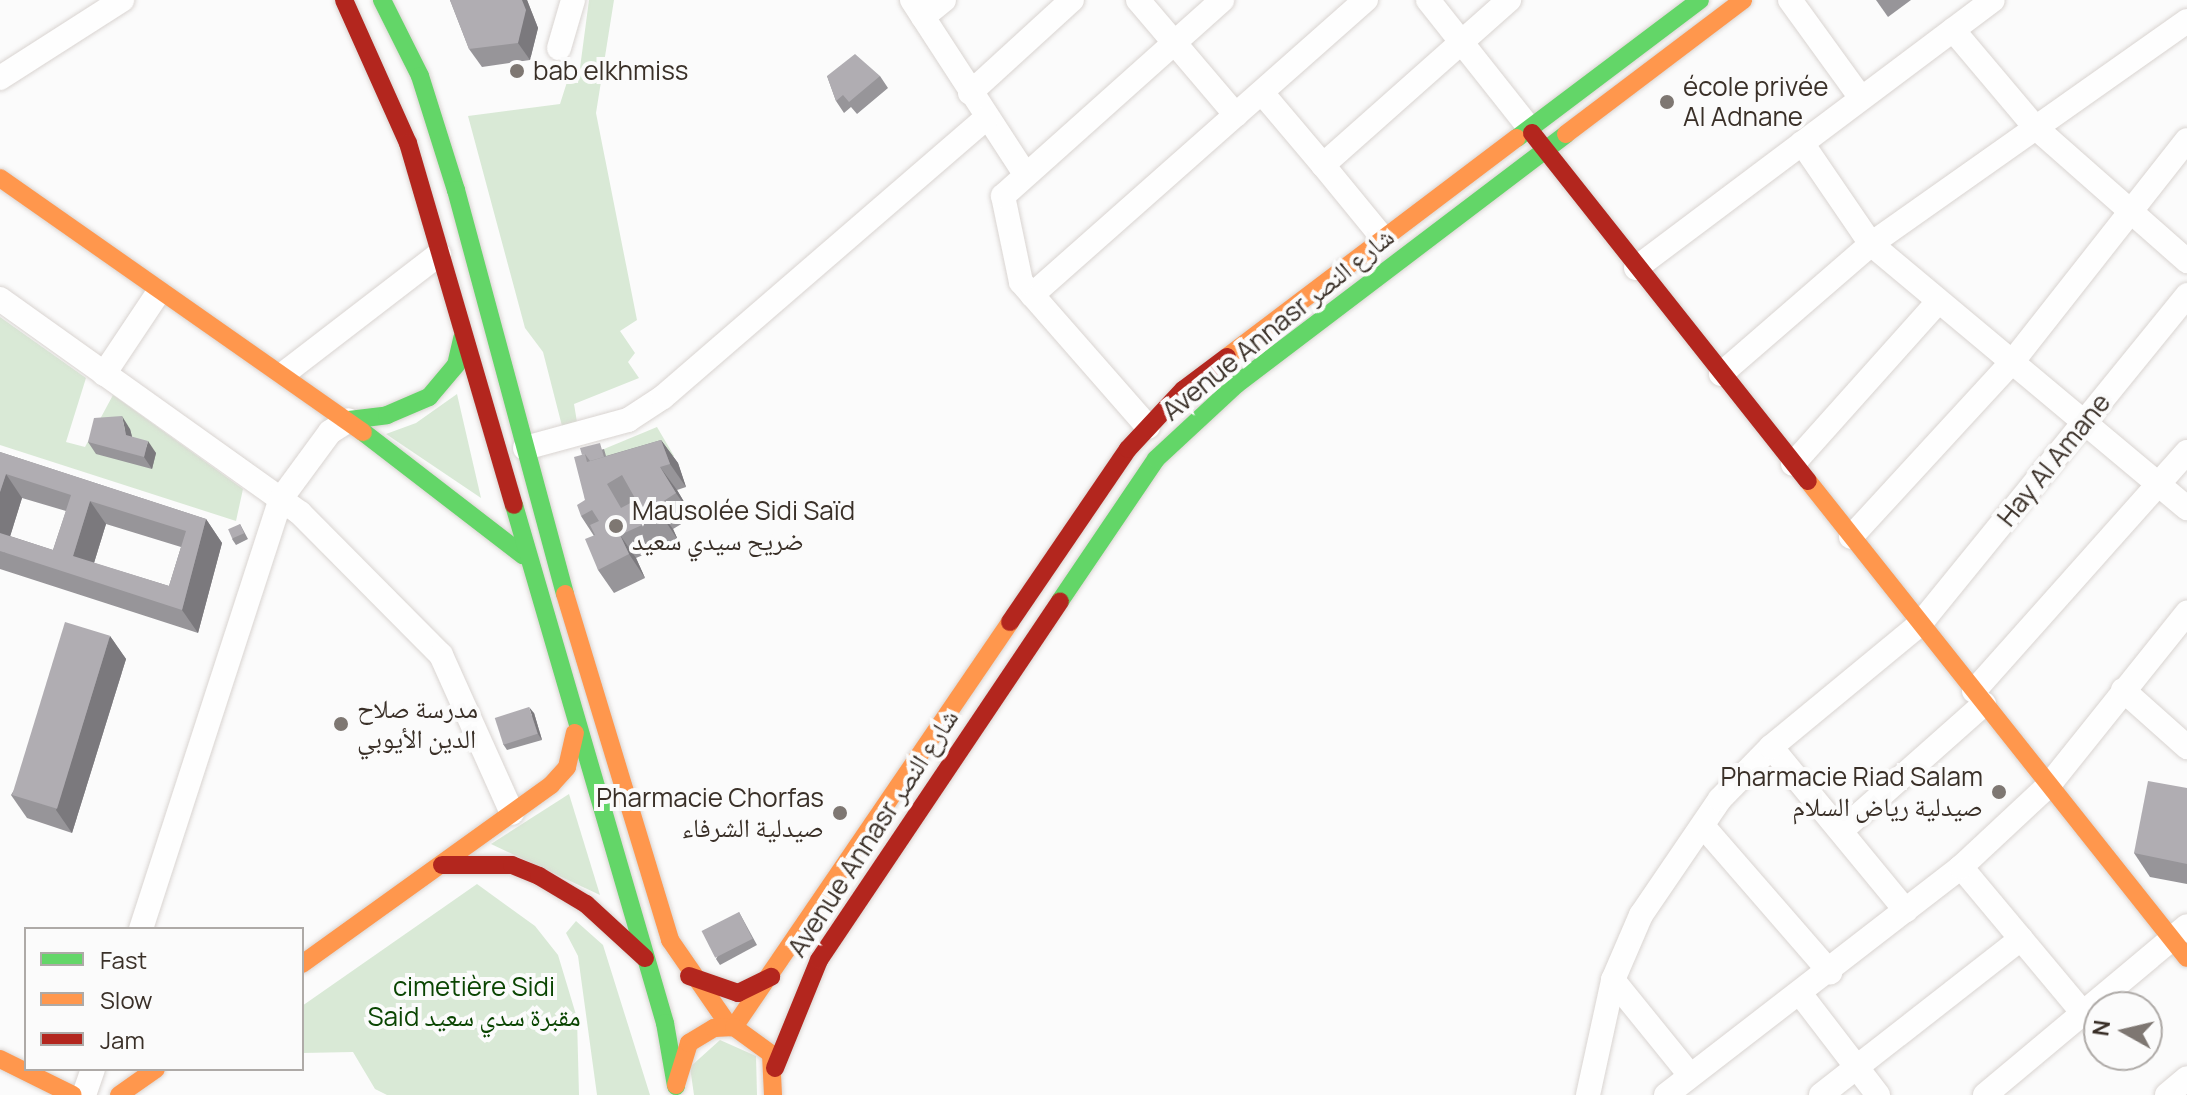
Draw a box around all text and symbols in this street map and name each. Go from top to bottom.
place label: bab elkhmiss [533,55,688,87]
marker: bab elkhmiss [508,62,526,80]
place label: école privée Al Adnane [1683,71,1828,132]
marker: école privée Al Adnane [1658,93,1676,111]
street label: Avenue Annasr شارع النصر [1156,221,1400,427]
street label: Hay Al Amane [1991,387,2117,533]
place label: Mausolée Sidi Saïd ضريح سيدي سعيد [632,495,855,556]
marker: Mausolée Sidi Saïd ضريح سيدي سعيد [607,517,625,535]
place label: مدرسة صلاح الدين الأيوبي [357,693,478,754]
street label: Avenue Annasr شارع النصر [781,703,965,963]
marker: مدرسة صلاح الدين الأيوبي [332,715,350,733]
place label: Pharmacie Riad Salam صيدلية رياض السلام [1721,761,1983,822]
place label: Pharmacie Chorfas صيدلية الشرفاء [596,782,824,844]
marker: Pharmacie Riad Salam صيدلية رياض السلام [1990,783,2008,801]
marker: Pharmacie Chorfas صيدلية الشرفاء [831,804,849,822]
legend [24,927,304,1071]
text: Fast [100,943,147,976]
park label: cimetière Sidi Said مقبرة سدي سعيد [367,971,581,1032]
text: Slow [100,983,153,1016]
north arrow [2083,991,2163,1071]
text: N [2085,1018,2117,1038]
text: Jam [100,1023,145,1056]

